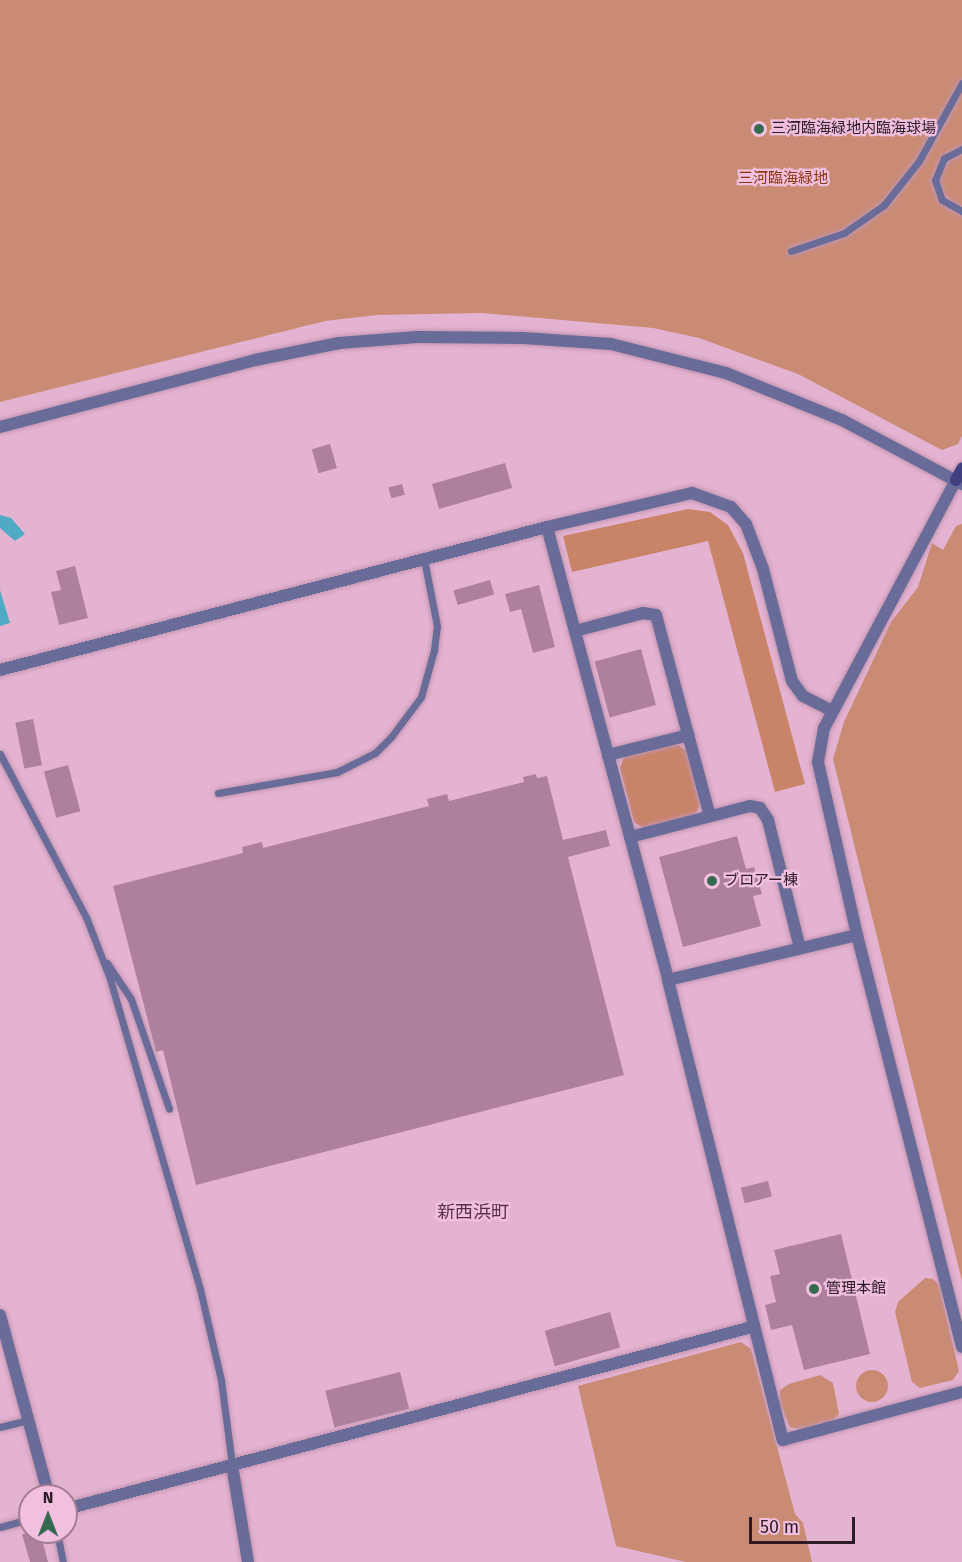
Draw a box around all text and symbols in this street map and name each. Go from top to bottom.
place label: 三河臨海緑地内臨海球場 [771,120,936,138]
marker: 三河臨海緑地内臨海球場 [752,122,766,136]
park label: 三河臨海緑地 [738,170,828,188]
place label: ブロアー棟 [724,872,798,890]
marker: ブロアー棟 [705,874,719,888]
district label: 新西浜町 [437,1201,509,1223]
place label: 管理本館 [826,1280,886,1298]
marker: 管理本館 [807,1282,821,1296]
north arrow [18,1484,78,1544]
text: N [43,1488,53,1507]
scale bar [752,1505,858,1543]
text: 50 m [760,1516,799,1538]

